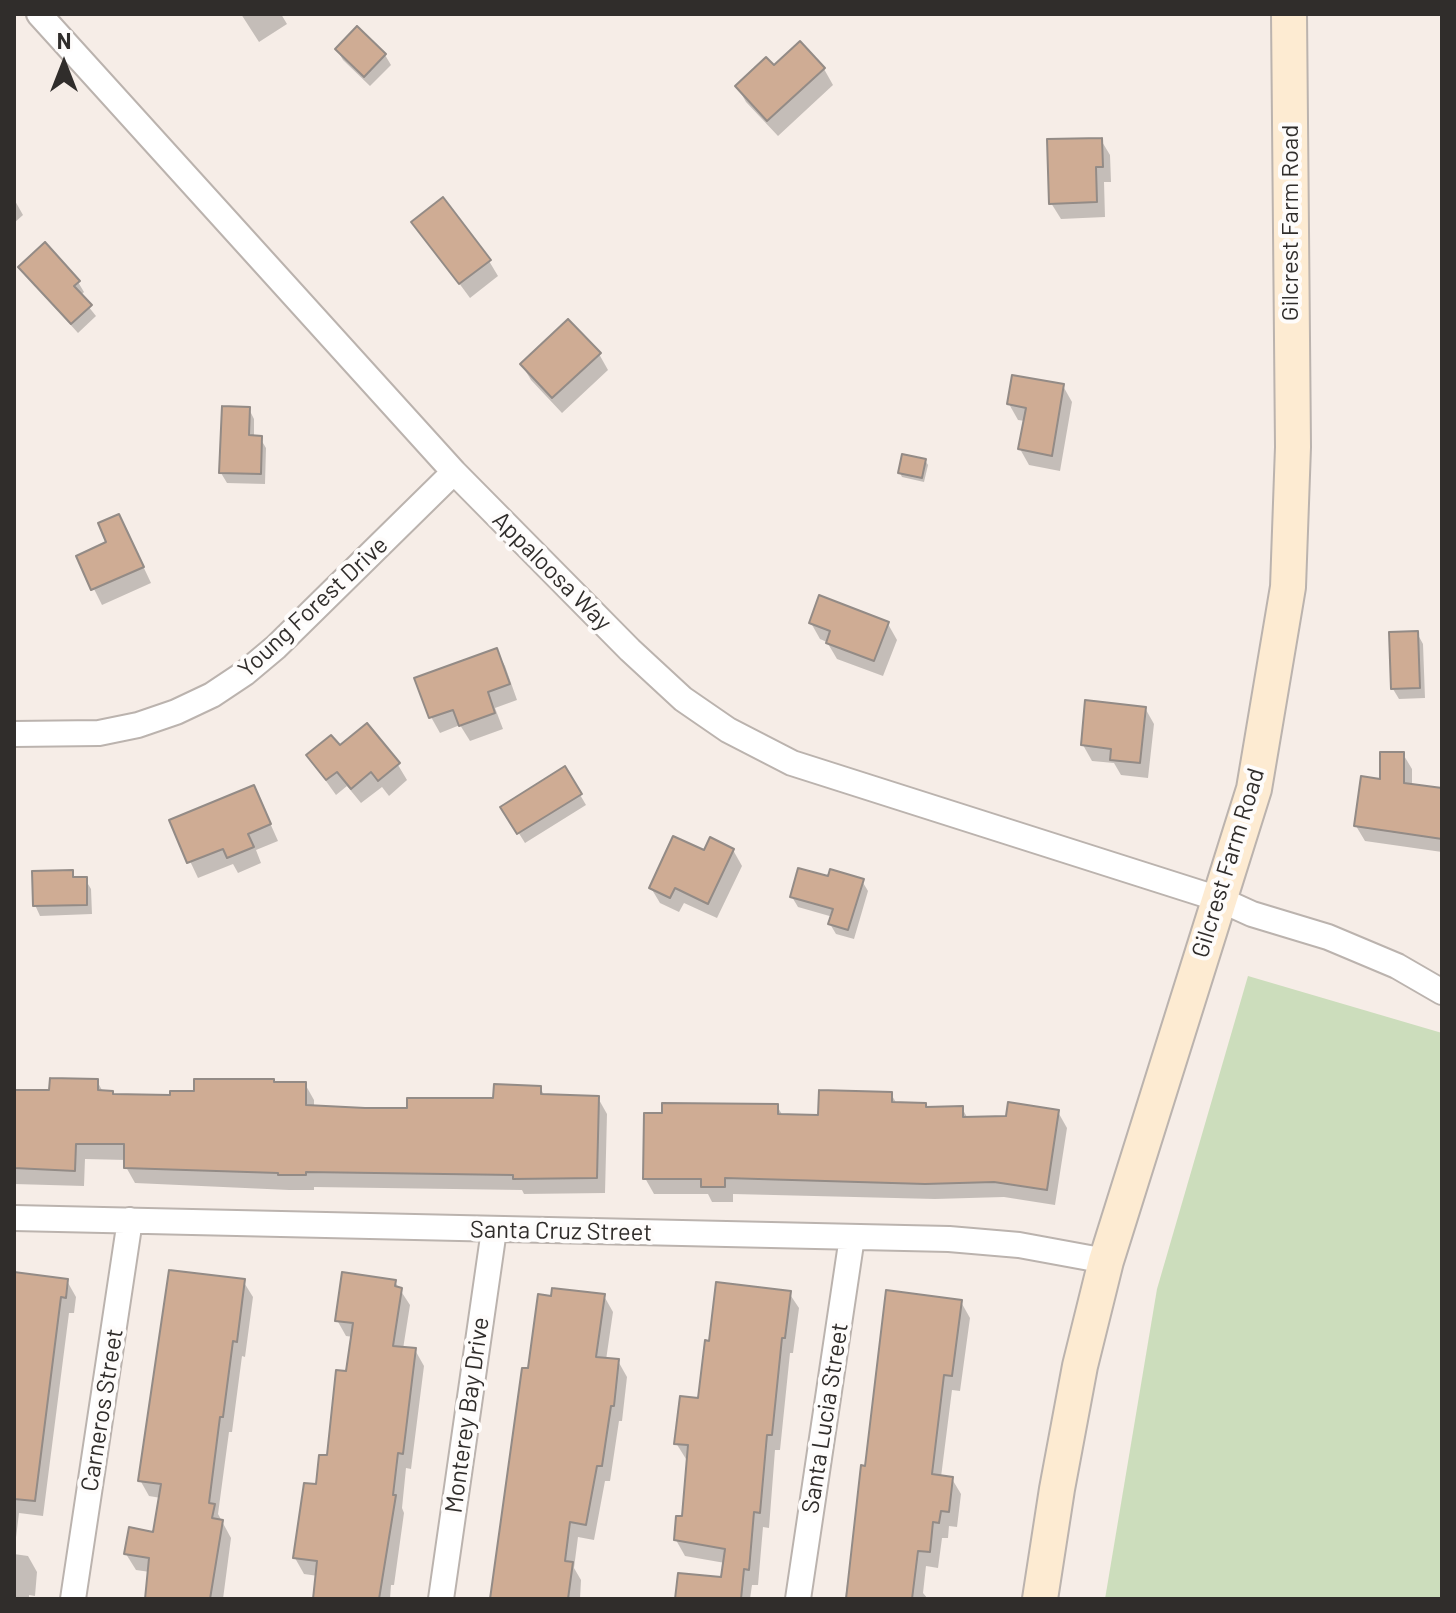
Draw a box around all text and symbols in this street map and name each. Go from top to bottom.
north arrow [24,24,104,104]
text: N [57,27,71,53]
street label: Gilcrest Farm Road [1276,125,1304,321]
street label: Appaloosa Way [486,505,618,637]
street label: Young Forest Drive [232,530,394,684]
street label: Gilcrest Farm Road [1185,765,1271,961]
street label: Santa Cruz Street [470,1215,652,1247]
street label: Monterey Bay Drive [439,1315,495,1515]
street label: Santa Lucia Street [796,1321,854,1515]
street label: Carneros Street [75,1327,129,1493]

